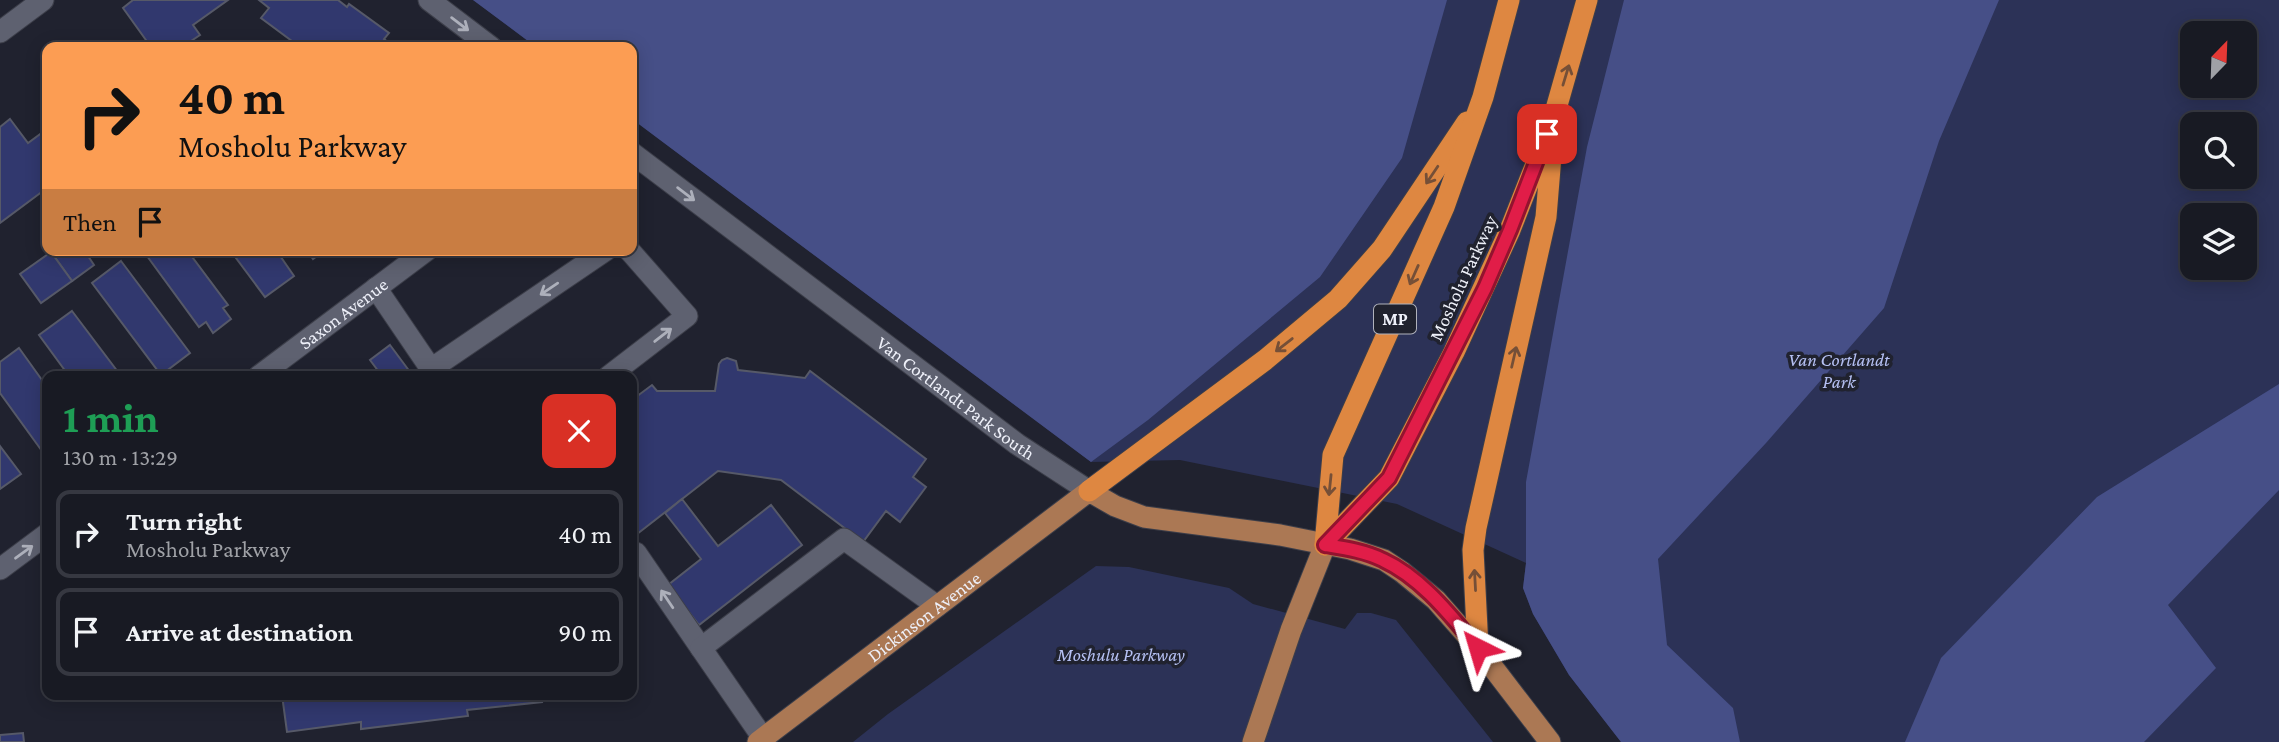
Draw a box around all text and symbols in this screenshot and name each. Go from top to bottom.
one-way arrow [450,16,469,31]
north arrow [2180,21,2258,98]
map controls [2180,21,2257,280]
one-way arrow [1561,64,1574,86]
icon: right [63,70,154,161]
text: 40 m [178,70,285,125]
pin [1517,104,1577,164]
button: search [2180,112,2257,189]
icon: arrive [1528,115,1566,153]
text: Mosholu Parkway [178,128,407,164]
one-way arrow [1425,164,1439,184]
one-way arrow [676,187,695,202]
icon: arrive [131,203,169,241]
button: layers [2180,203,2257,280]
text: Then [63,208,117,237]
street label: Mosholu Parkway [1425,212,1501,344]
one-way arrow [1407,264,1420,285]
street label: Saxon Avenue [294,273,392,353]
one-way arrow [540,282,559,296]
road number: MP [1374,304,1416,334]
one-way arrow [653,327,672,342]
street label: Van Cortlandt Park South [873,331,1039,463]
one-way arrow [1275,338,1293,353]
one-way arrow [1507,346,1521,369]
park label: Van Cortlandt Park [1788,349,1890,392]
text: 1 min [63,394,159,441]
button: close [542,394,616,468]
text: 130 m · 13:29 [63,444,178,470]
one-way arrow [1323,473,1336,496]
text: Turn right [126,507,242,536]
icon: right [67,515,105,553]
text: 40 m [558,520,612,549]
text: Mosholu Parkway [126,536,290,562]
one-way arrow [14,544,32,559]
street label: Dickinson Avenue [863,567,984,666]
one-way arrow [1468,569,1481,592]
one-way arrow [660,590,674,609]
position arrow [1441,611,1515,685]
icon: arrive [67,613,105,651]
text: Arrive at destination [126,618,353,647]
text: 90 m [558,618,612,647]
park label: Moshulu Parkway [1056,644,1185,665]

